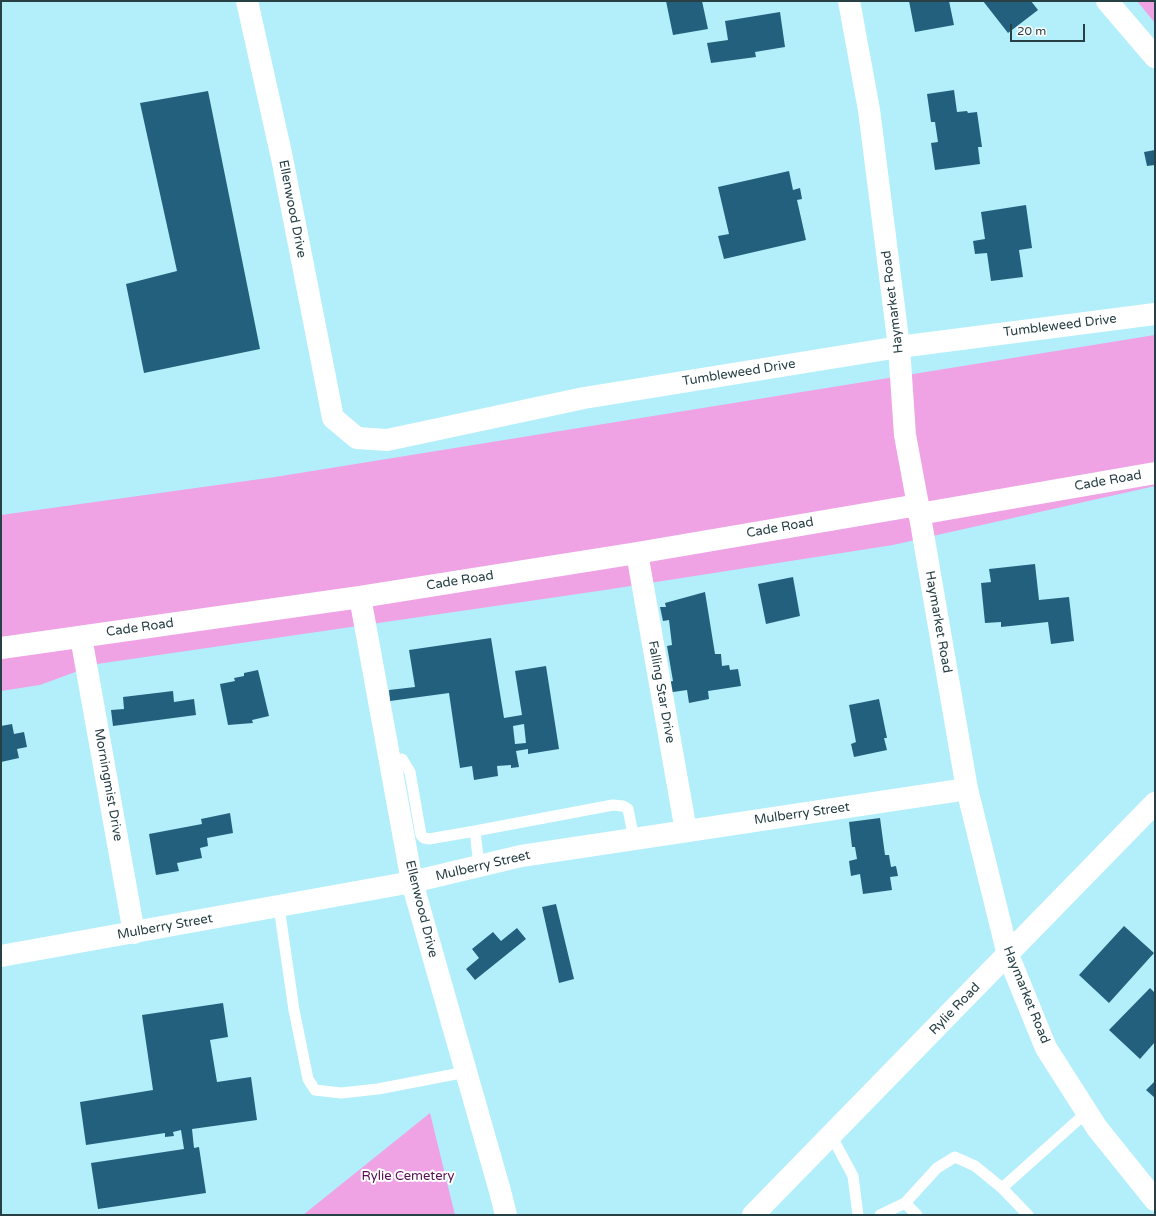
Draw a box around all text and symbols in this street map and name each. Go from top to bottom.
scale bar [1012,16,1087,42]
text: 20 m [1017,24,1046,38]
street label: Ellenwood Drive [275,159,309,259]
street label: Haymarket Road [879,250,907,354]
street label: Tumbleweed Drive [1002,311,1118,341]
street label: Tumbleweed Drive [681,356,797,390]
street label: Cade Road [1073,467,1143,495]
street label: Cade Road [745,514,815,542]
street label: Cade Road [425,568,495,594]
street label: Haymarket Road [921,570,955,674]
street label: Cade Road [105,616,175,640]
street label: Falling Star Drive [644,640,678,744]
street label: Morningmist Drive [90,727,126,843]
street label: Mulberry Street [753,800,851,828]
street label: Mulberry Street [434,848,532,884]
street label: Ellenwood Drive [401,859,441,959]
street label: Mulberry Street [116,911,214,943]
street label: Haymarket Road [999,944,1053,1046]
street label: Rylie Road [926,980,984,1038]
park label: Rylie Cemetery [361,1169,455,1185]

